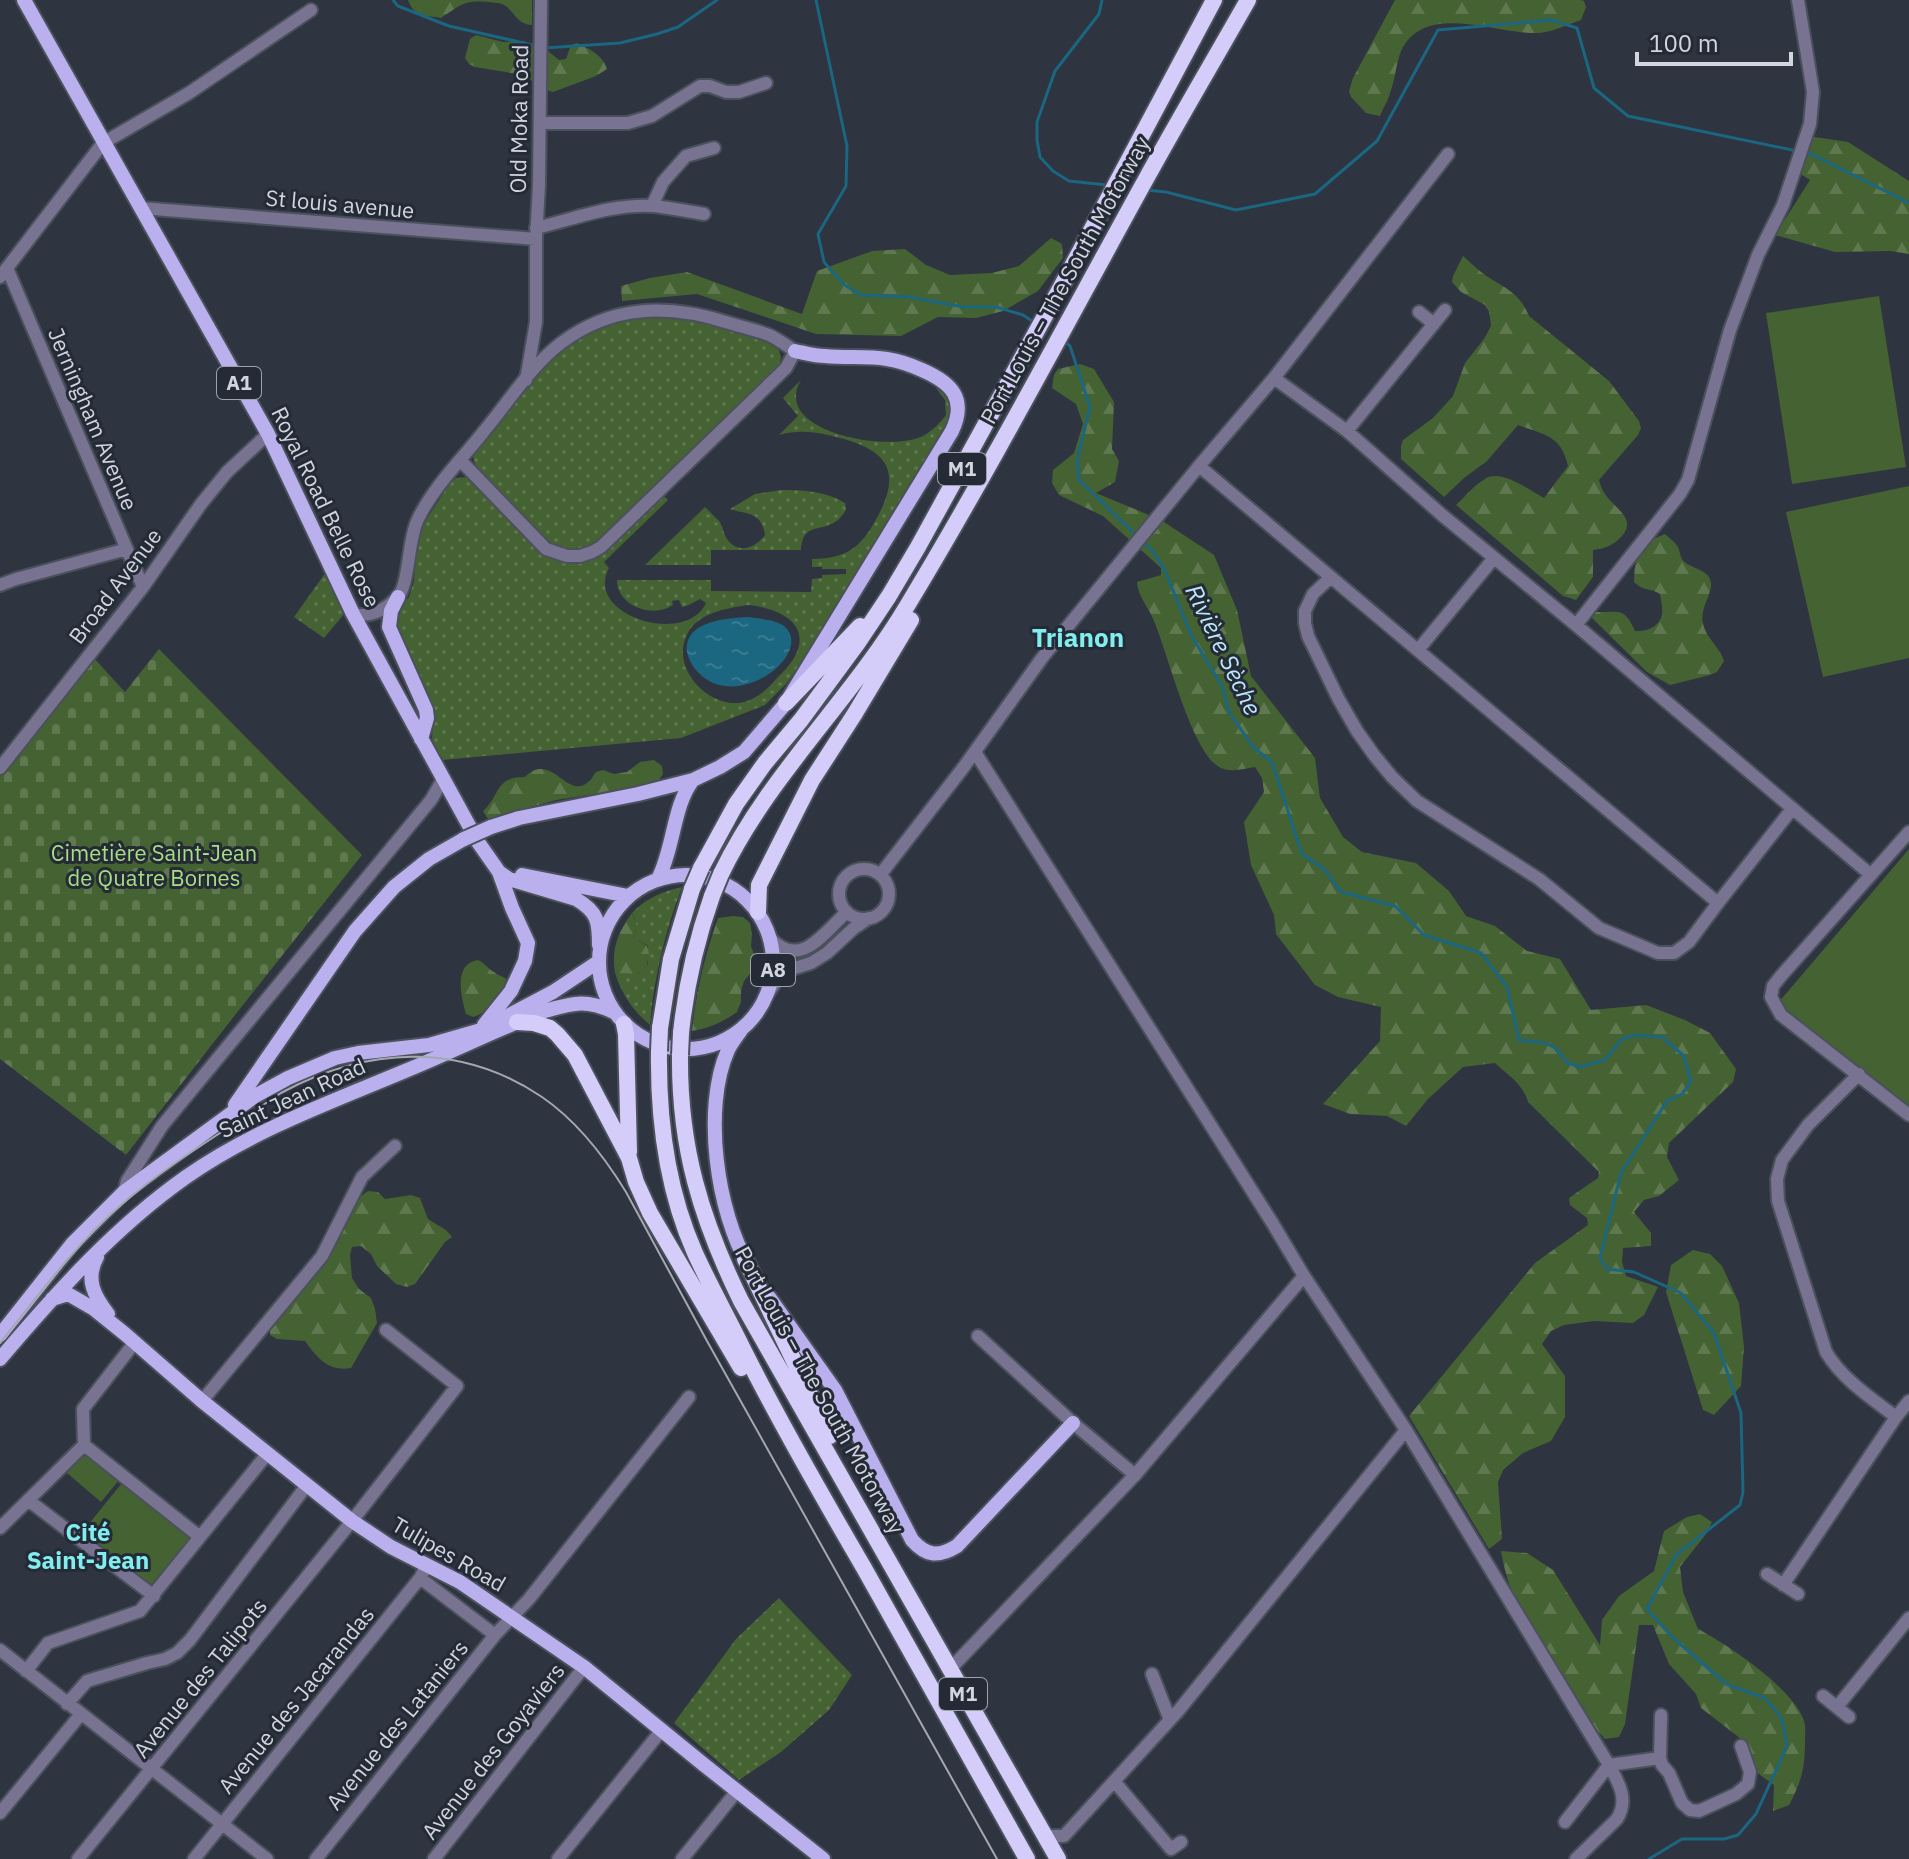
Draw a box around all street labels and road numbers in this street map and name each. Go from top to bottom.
street label: Old Moka Road [503,44,534,194]
street label: Port Louis – The South Motorway [973,131,1156,429]
street label: St louis avenue [264,183,416,224]
street label: Jerningham Avenue [42,323,145,514]
road number: A1 [217,367,261,399]
street label: Royal Road Belle Rose [265,402,388,612]
road number: M1 [938,453,986,485]
street label: Broad Avenue [62,522,168,649]
road number: A8 [751,954,795,986]
street label: Saint Jean Road [214,1051,370,1144]
street label: Port Louis – The South Motorway [729,1241,912,1539]
street label: Tulipes Road [387,1509,511,1598]
street label: Avenue des Talipots [126,1592,273,1763]
street label: Avenue des Jacarandas [211,1600,380,1799]
street label: Avenue des Lataniers [319,1634,474,1816]
street label: Avenue des Goyaviers [415,1657,571,1845]
road number: M1 [939,1678,987,1710]

